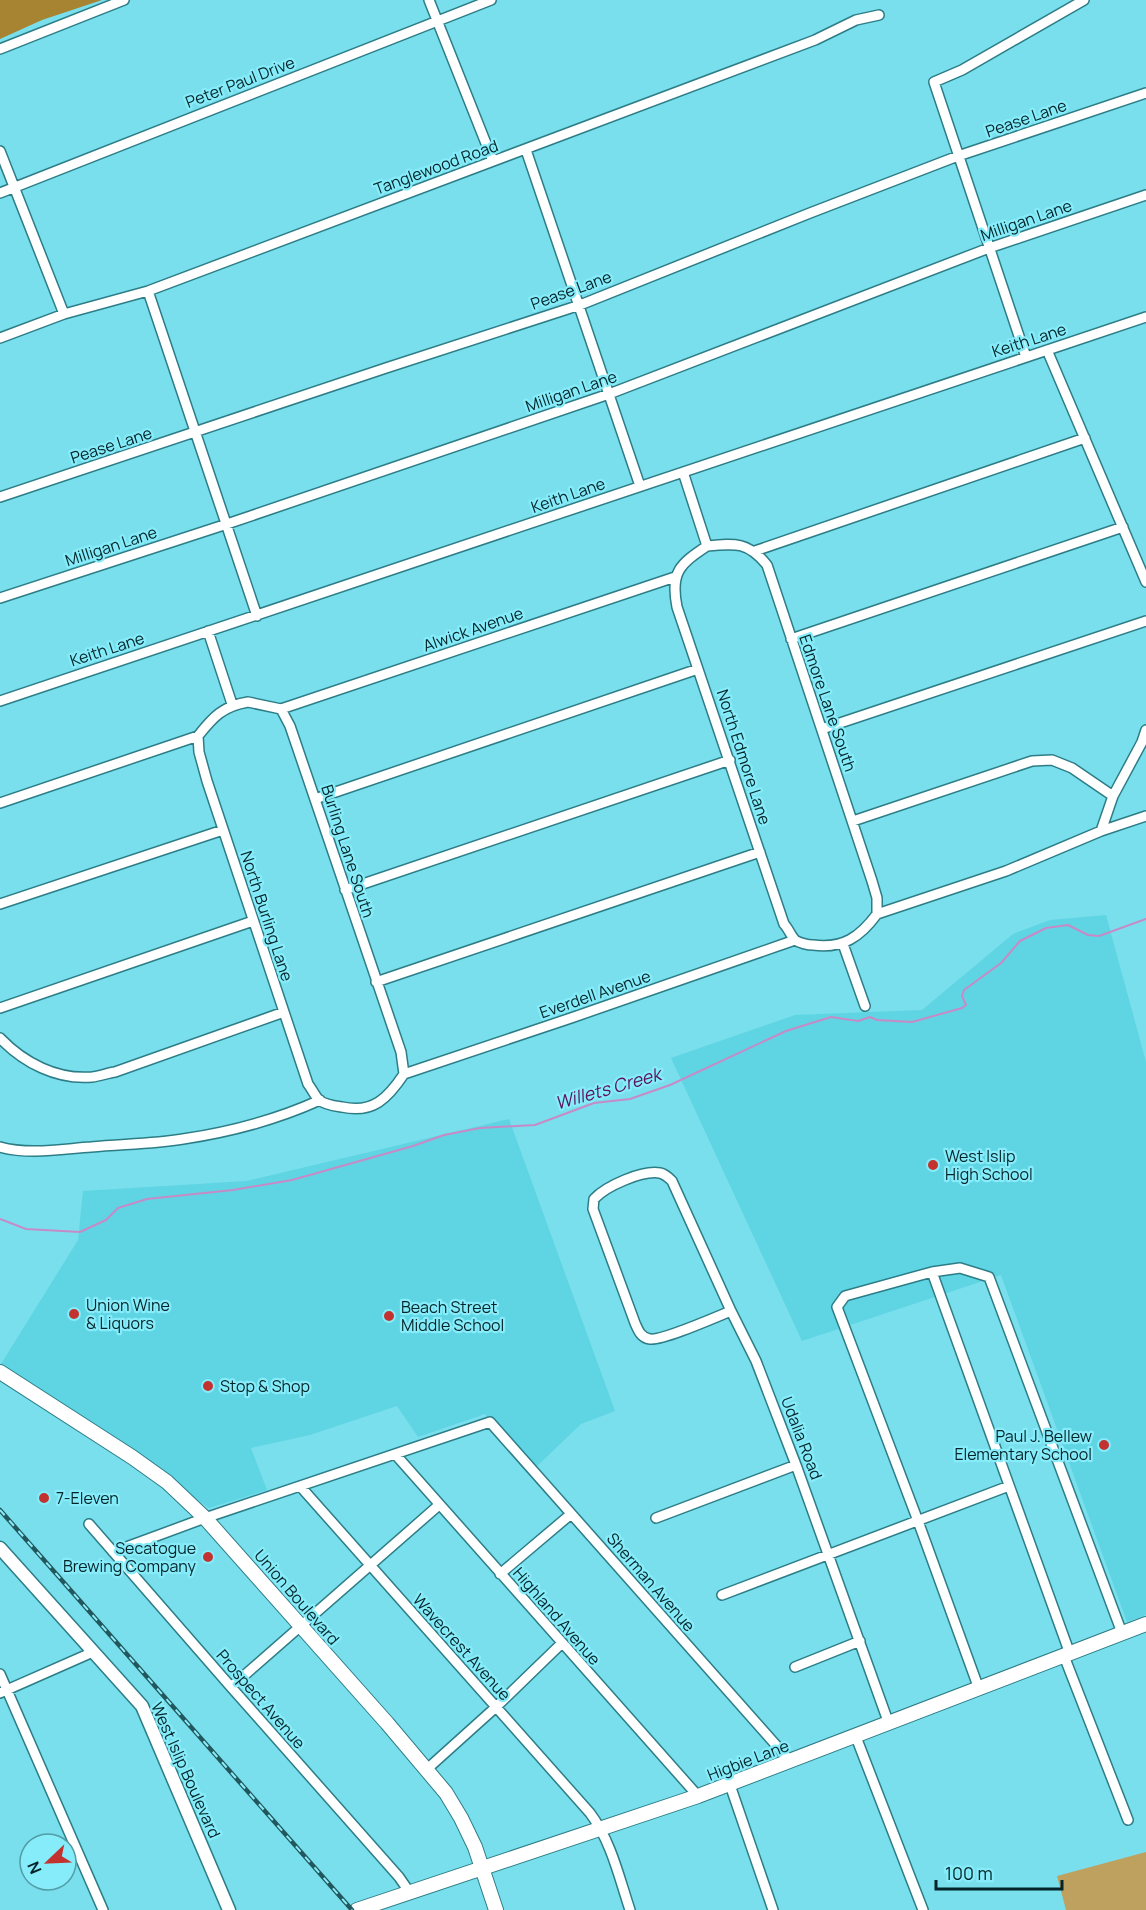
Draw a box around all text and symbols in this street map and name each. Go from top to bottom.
street label: Peter Paul Drive [182,51,298,113]
street label: Pease Lane [982,94,1070,142]
street label: Tanglewood Road [371,134,501,200]
street label: Milligan Lane [977,194,1075,246]
street label: Pease Lane [528,265,614,315]
street label: Keith Lane [989,318,1069,362]
street label: Milligan Lane [522,365,620,417]
street label: Pease Lane [67,421,155,469]
street label: Keith Lane [528,472,608,518]
street label: Milligan Lane [62,521,160,571]
street label: Alwick Avenue [420,602,526,656]
street label: Keith Lane [67,627,147,671]
street label: Edmore Lane South [794,632,862,774]
street label: North Edmore Lane [712,687,776,827]
street label: Burling Lane South [316,782,380,920]
street label: North Burling Lane [236,848,298,984]
street label: Everdell Avenue [536,965,654,1023]
water label: Willets Creek [552,1061,666,1115]
place label: West Islip High School [945,1145,1033,1185]
marker: West Islip High School [926,1158,940,1172]
place label: Union Wine & Liquors [86,1294,170,1334]
place label: Beach Street Middle School [401,1296,504,1336]
marker: Union Wine & Liquors [67,1307,81,1321]
marker: Beach Street Middle School [382,1309,396,1323]
place label: Stop & Shop [220,1375,310,1397]
marker: Stop & Shop [201,1379,215,1393]
street label: Udalia Road [776,1393,828,1483]
place label: Paul J. Bellew Elementary School [954,1425,1092,1465]
marker: Paul J. Bellew Elementary School [1097,1438,1111,1452]
place label: 7-Eleven [56,1487,119,1509]
marker: 7-Eleven [37,1491,51,1505]
street label: Sherman Avenue [602,1528,700,1636]
place label: Secatogue Brewing Company [63,1537,197,1577]
street label: Union Boulevard [249,1545,345,1649]
marker: Secatogue Brewing Company [201,1550,215,1564]
street label: Highland Avenue [508,1562,606,1670]
street label: Wavecrest Avenue [408,1589,516,1705]
street label: Prospect Avenue [212,1645,310,1753]
street label: West Islip Boulevard [146,1698,226,1842]
street label: Higbie Lane [704,1734,792,1786]
north arrow [18,1832,78,1892]
scale bar [936,1853,1062,1891]
text: N [22,1858,47,1877]
text: 100 m [945,1861,993,1885]

